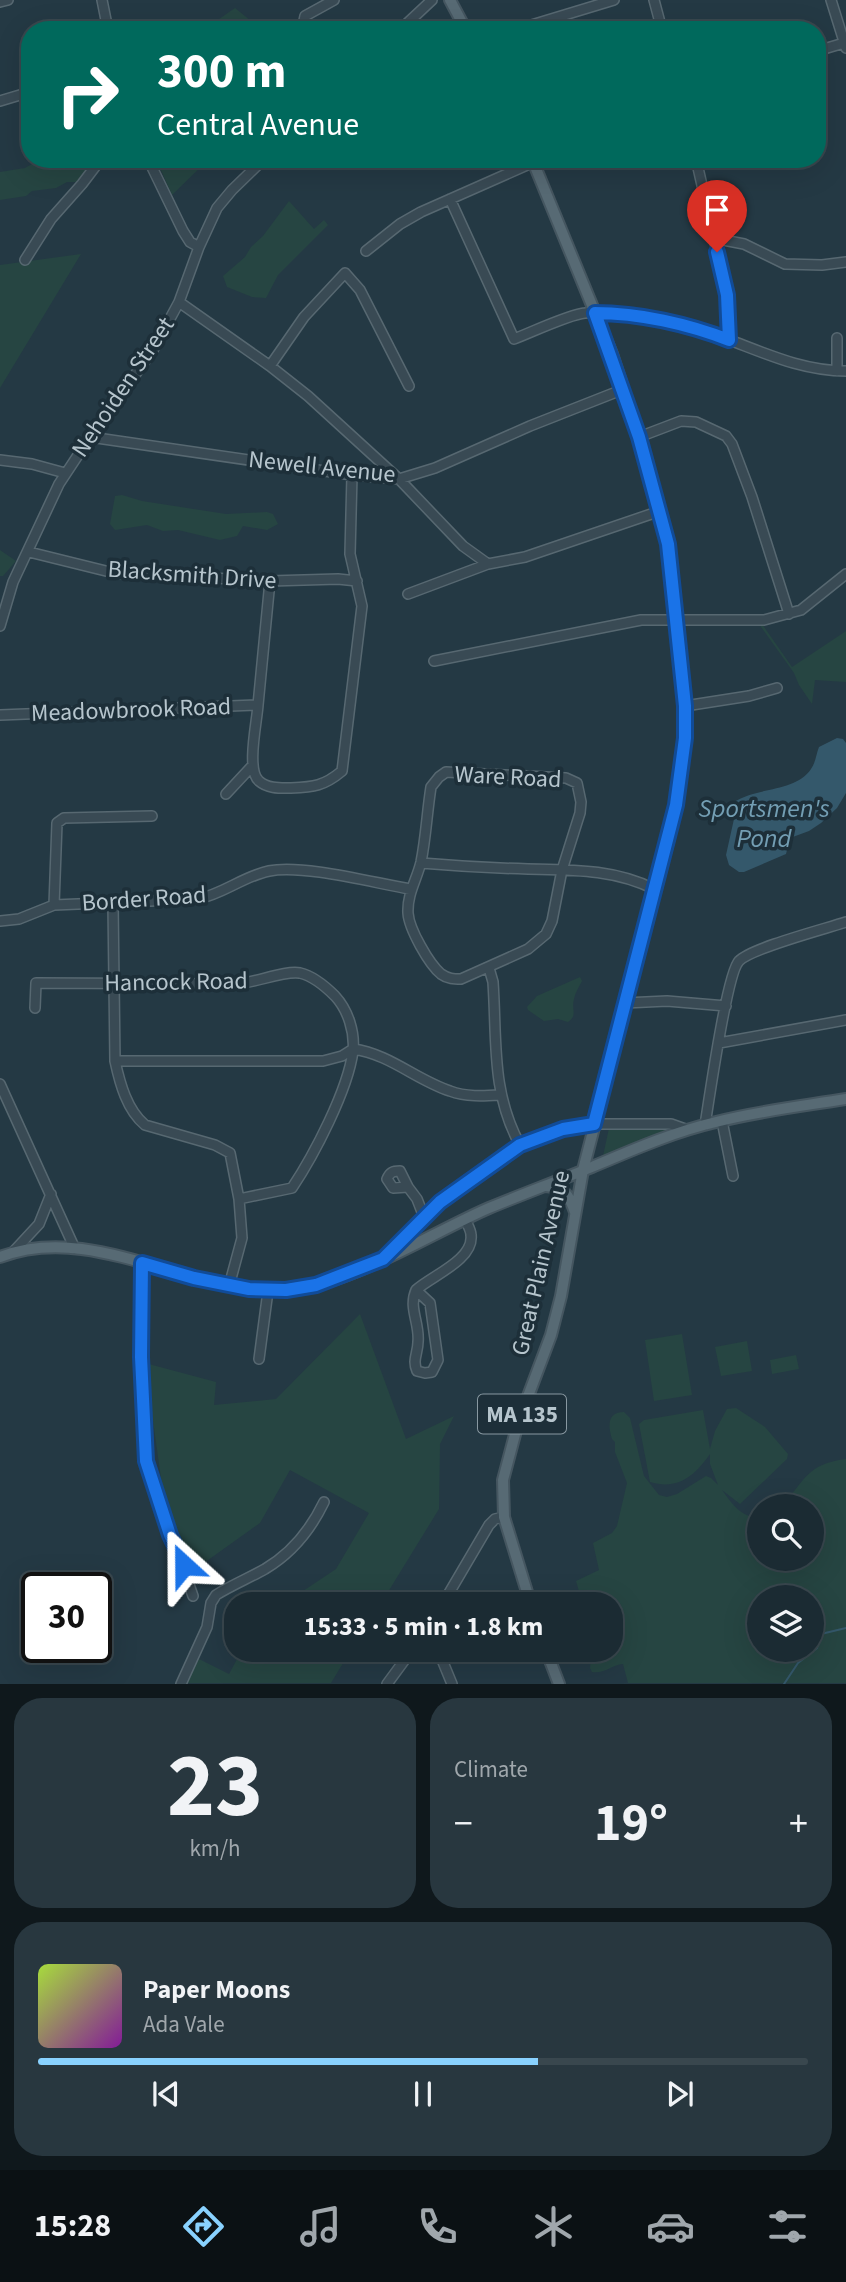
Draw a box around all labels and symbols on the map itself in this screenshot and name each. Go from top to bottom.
pin [687,180,747,252]
street label: Nehoiden Street [63,310,183,464]
street label: Newell Avenue [247,442,397,492]
street label: Blacksmith Drive [106,552,278,598]
street label: Meadowbrook Road [30,689,232,731]
street label: Ware Road [454,757,562,797]
water label: Sportsmen's Pond [698,790,830,857]
street label: Border Road [80,877,208,921]
street label: Hancock Road [104,963,248,1001]
street label: Great Plain Avenue [503,1167,579,1359]
road number: MA 135 [478,1394,566,1434]
position arrow [147,1528,221,1602]
speed limit sign: 30 [21,1572,112,1663]

